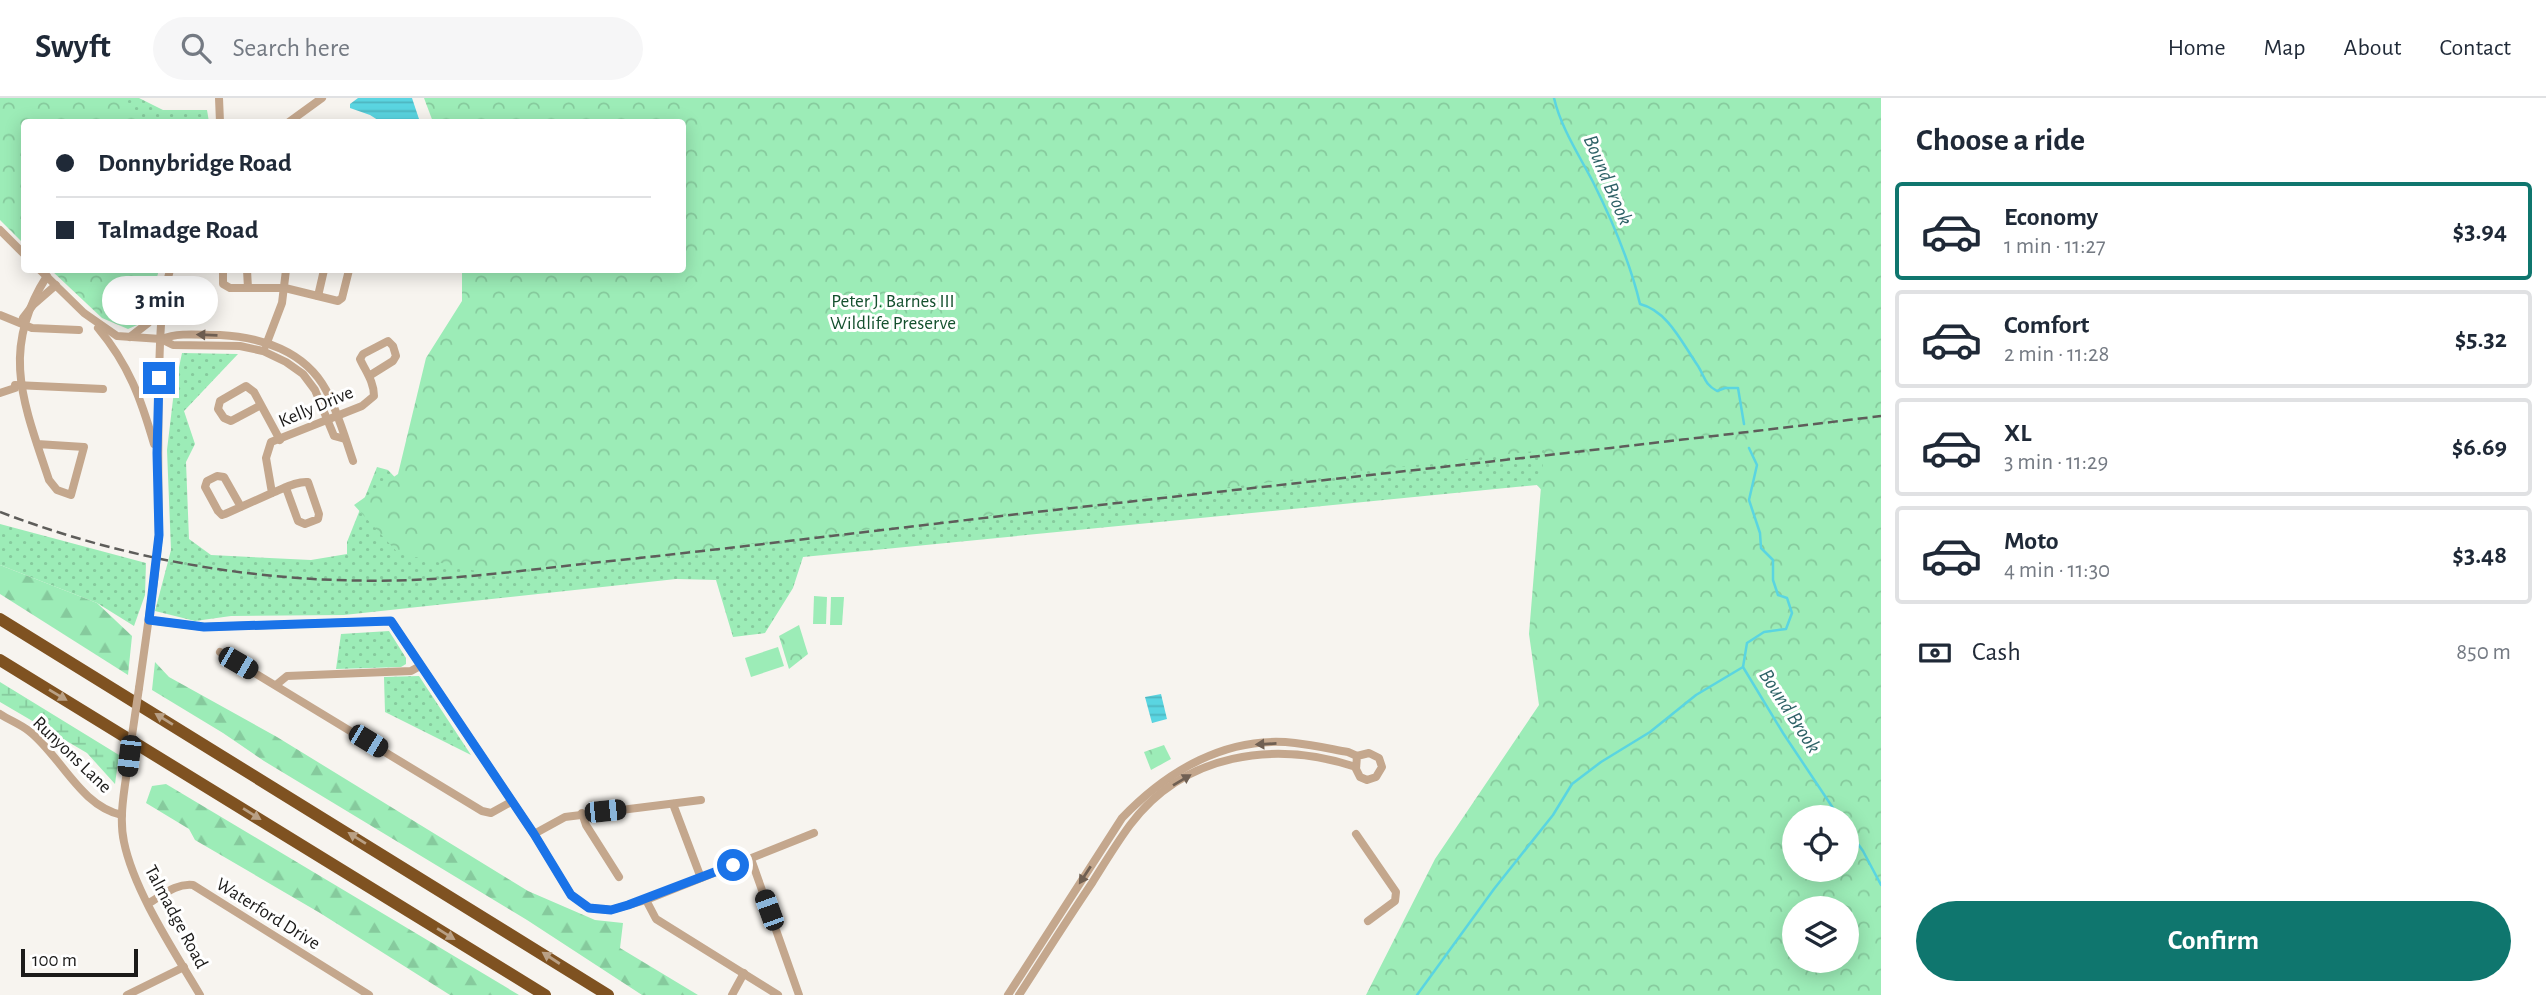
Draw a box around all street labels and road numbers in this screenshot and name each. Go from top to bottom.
street label: Kelly Drive [276,383,356,431]
street label: Runyons Lane [29,713,115,797]
street label: Talmadge Road [141,862,211,972]
street label: Waterford Drive [213,875,323,953]

